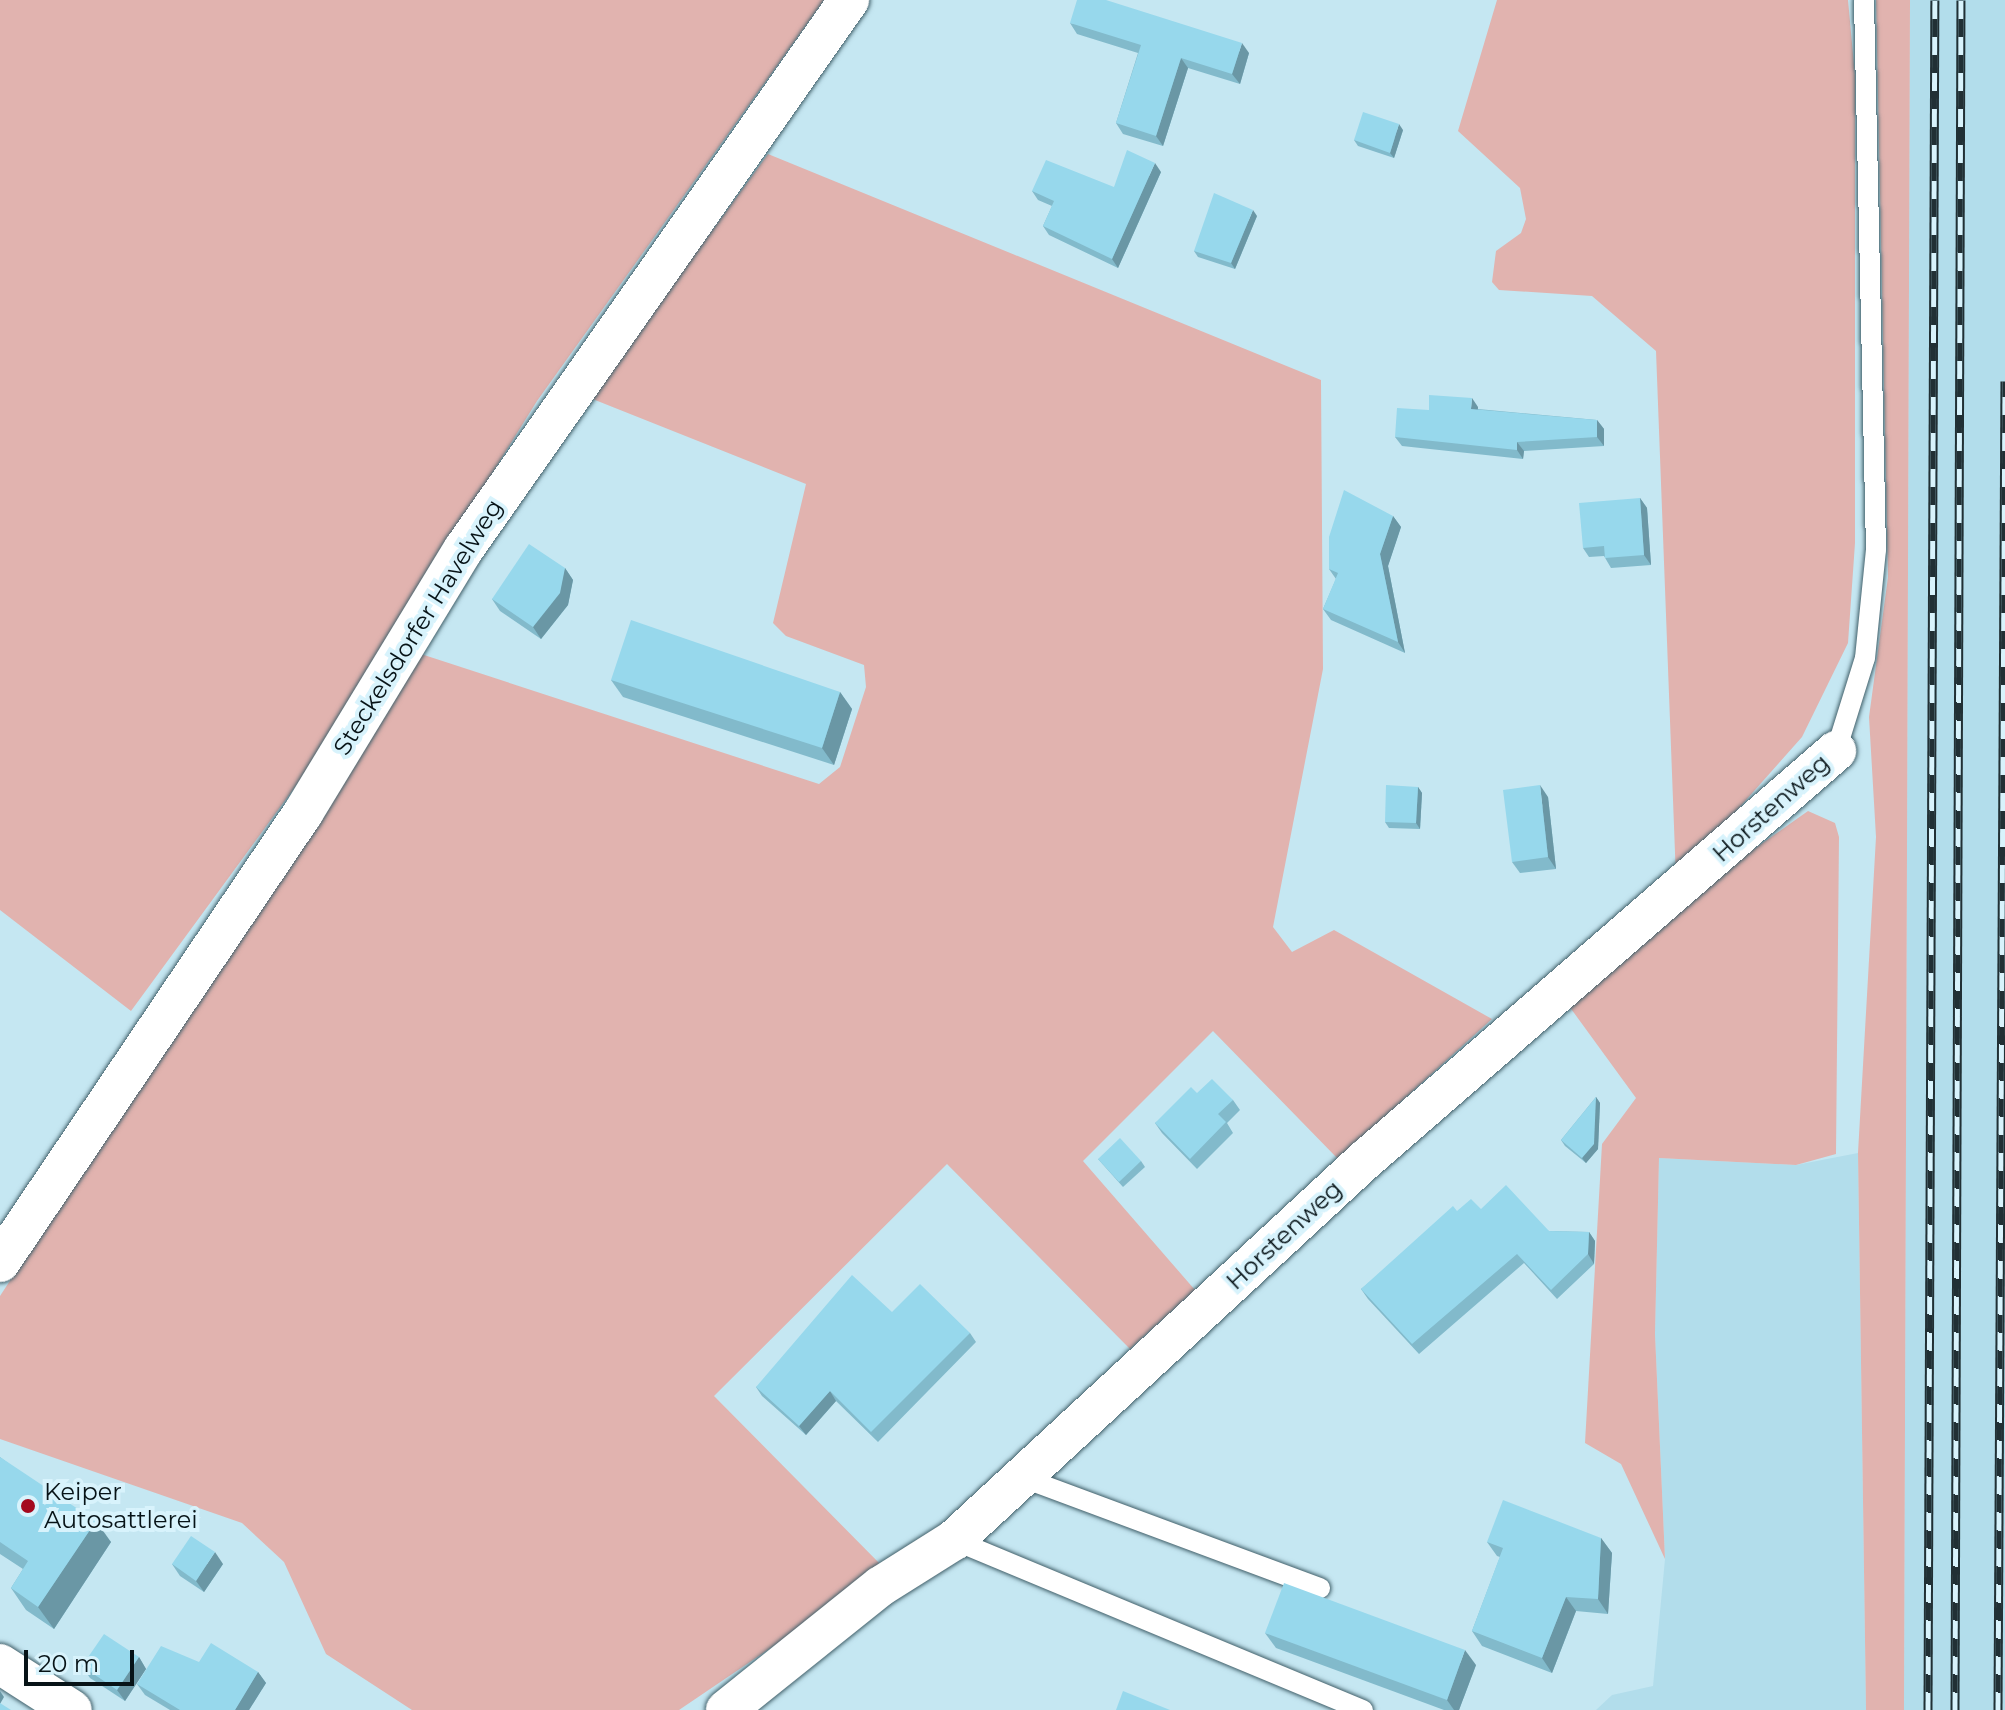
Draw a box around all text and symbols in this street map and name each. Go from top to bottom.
street label: Steckelsdorfer Havelweg [327,494,509,760]
street label: Horstenweg [1707,748,1835,868]
street label: Horstenweg [1220,1174,1348,1296]
place label: Keiper Autosattlerei [44,1478,198,1534]
marker: Keiper Autosattlerei [19,1497,37,1515]
scale bar [28,1634,138,1684]
text: 20 m [38,1649,99,1678]

